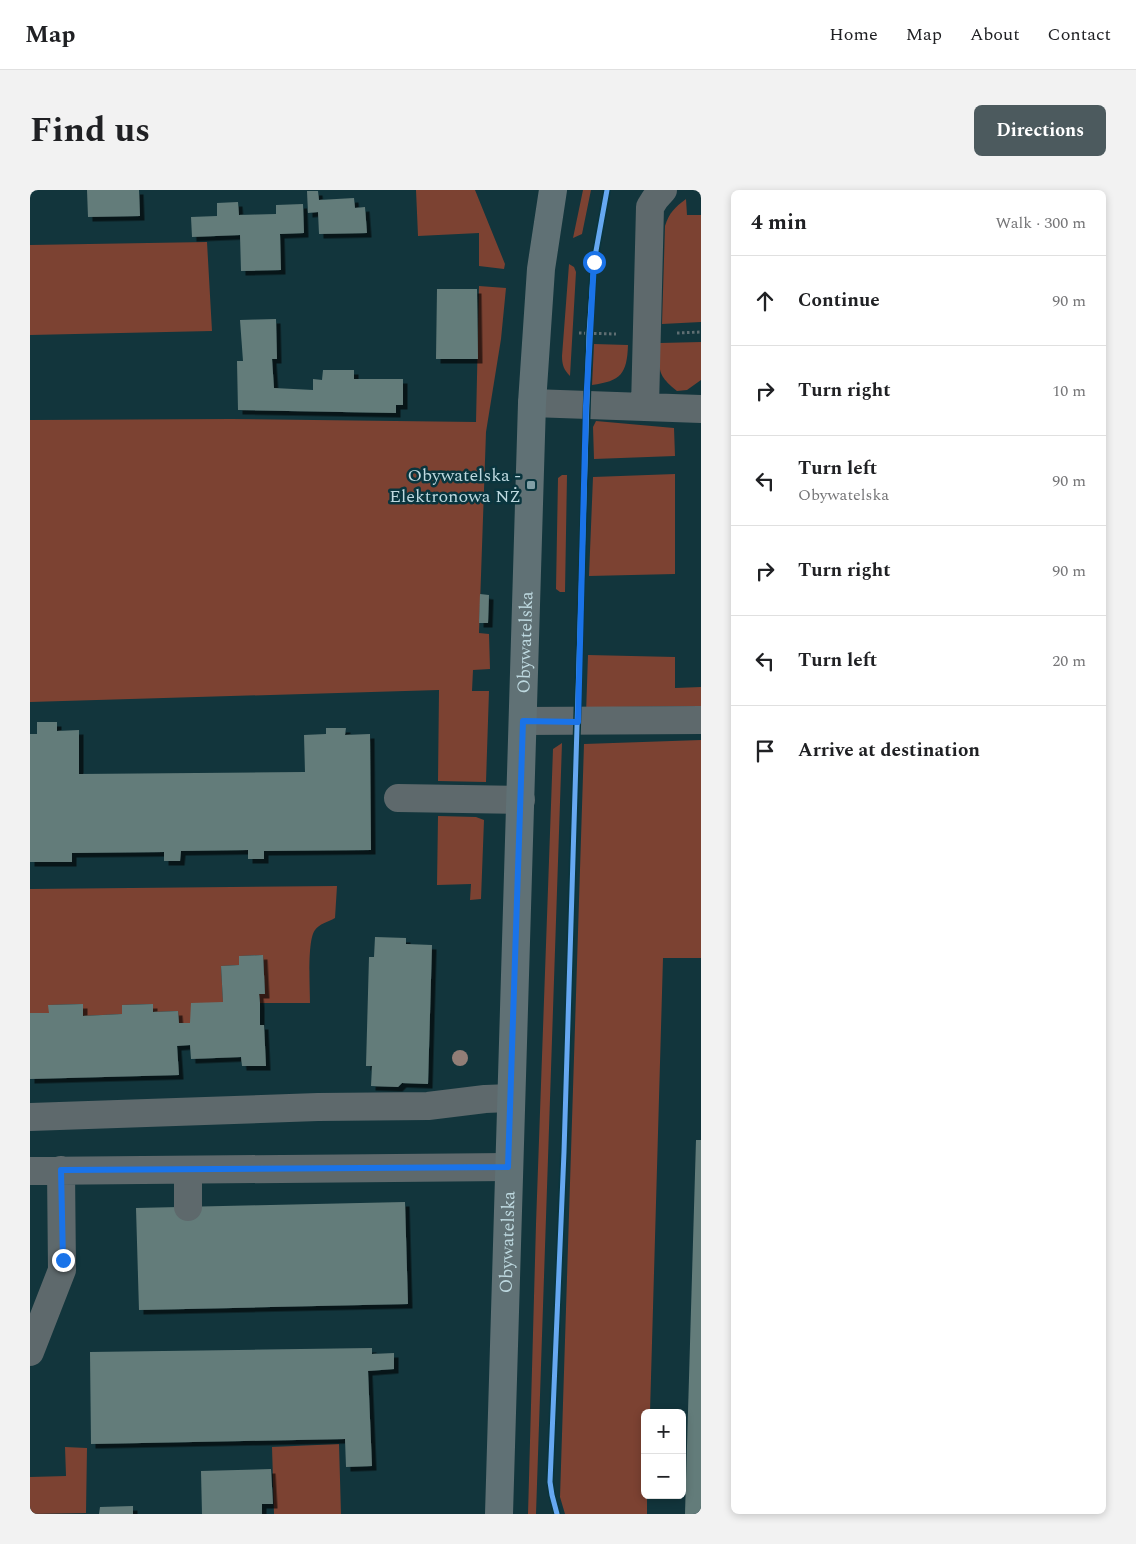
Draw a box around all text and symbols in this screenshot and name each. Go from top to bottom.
text: Map [25,17,75,53]
text: Home [829,21,878,48]
text: Map [906,21,942,48]
text: About [970,21,1020,48]
text: Contact [1048,21,1111,48]
text: Find us [30,104,150,157]
button: Directions [974,105,1106,156]
text: 4 min [751,207,807,239]
text: Walk · 300 m [995,211,1086,235]
route start [583,251,606,274]
text: Continue [798,286,880,315]
icon: ahead [751,287,779,315]
text: 90 m [1052,289,1086,313]
text: Turn right [798,376,891,405]
icon: right [751,377,779,405]
text: 10 m [1052,379,1086,403]
text: Turn left [798,454,877,483]
place label: Obywatelska - Elektronowa NŻ [389,462,521,510]
icon: left [751,467,779,495]
text: 90 m [1052,469,1086,493]
marker: Obywatelska - Elektronowa NŻ [525,479,537,491]
text: Obywatelska [798,483,889,507]
text: Turn right [798,556,891,585]
icon: right [751,557,779,585]
text: 90 m [1052,559,1086,583]
street label: Obywatelska [510,591,540,694]
text: Turn left [798,646,877,675]
icon: left [751,647,779,675]
text: 20 m [1052,649,1086,673]
text: Arrive at destination [798,736,980,765]
icon: arrive [751,737,779,765]
street label: Obywatelska [493,1190,523,1294]
route end [52,1249,75,1272]
map controls [641,1409,686,1499]
button: + [641,1409,686,1454]
button: − [641,1454,686,1499]

